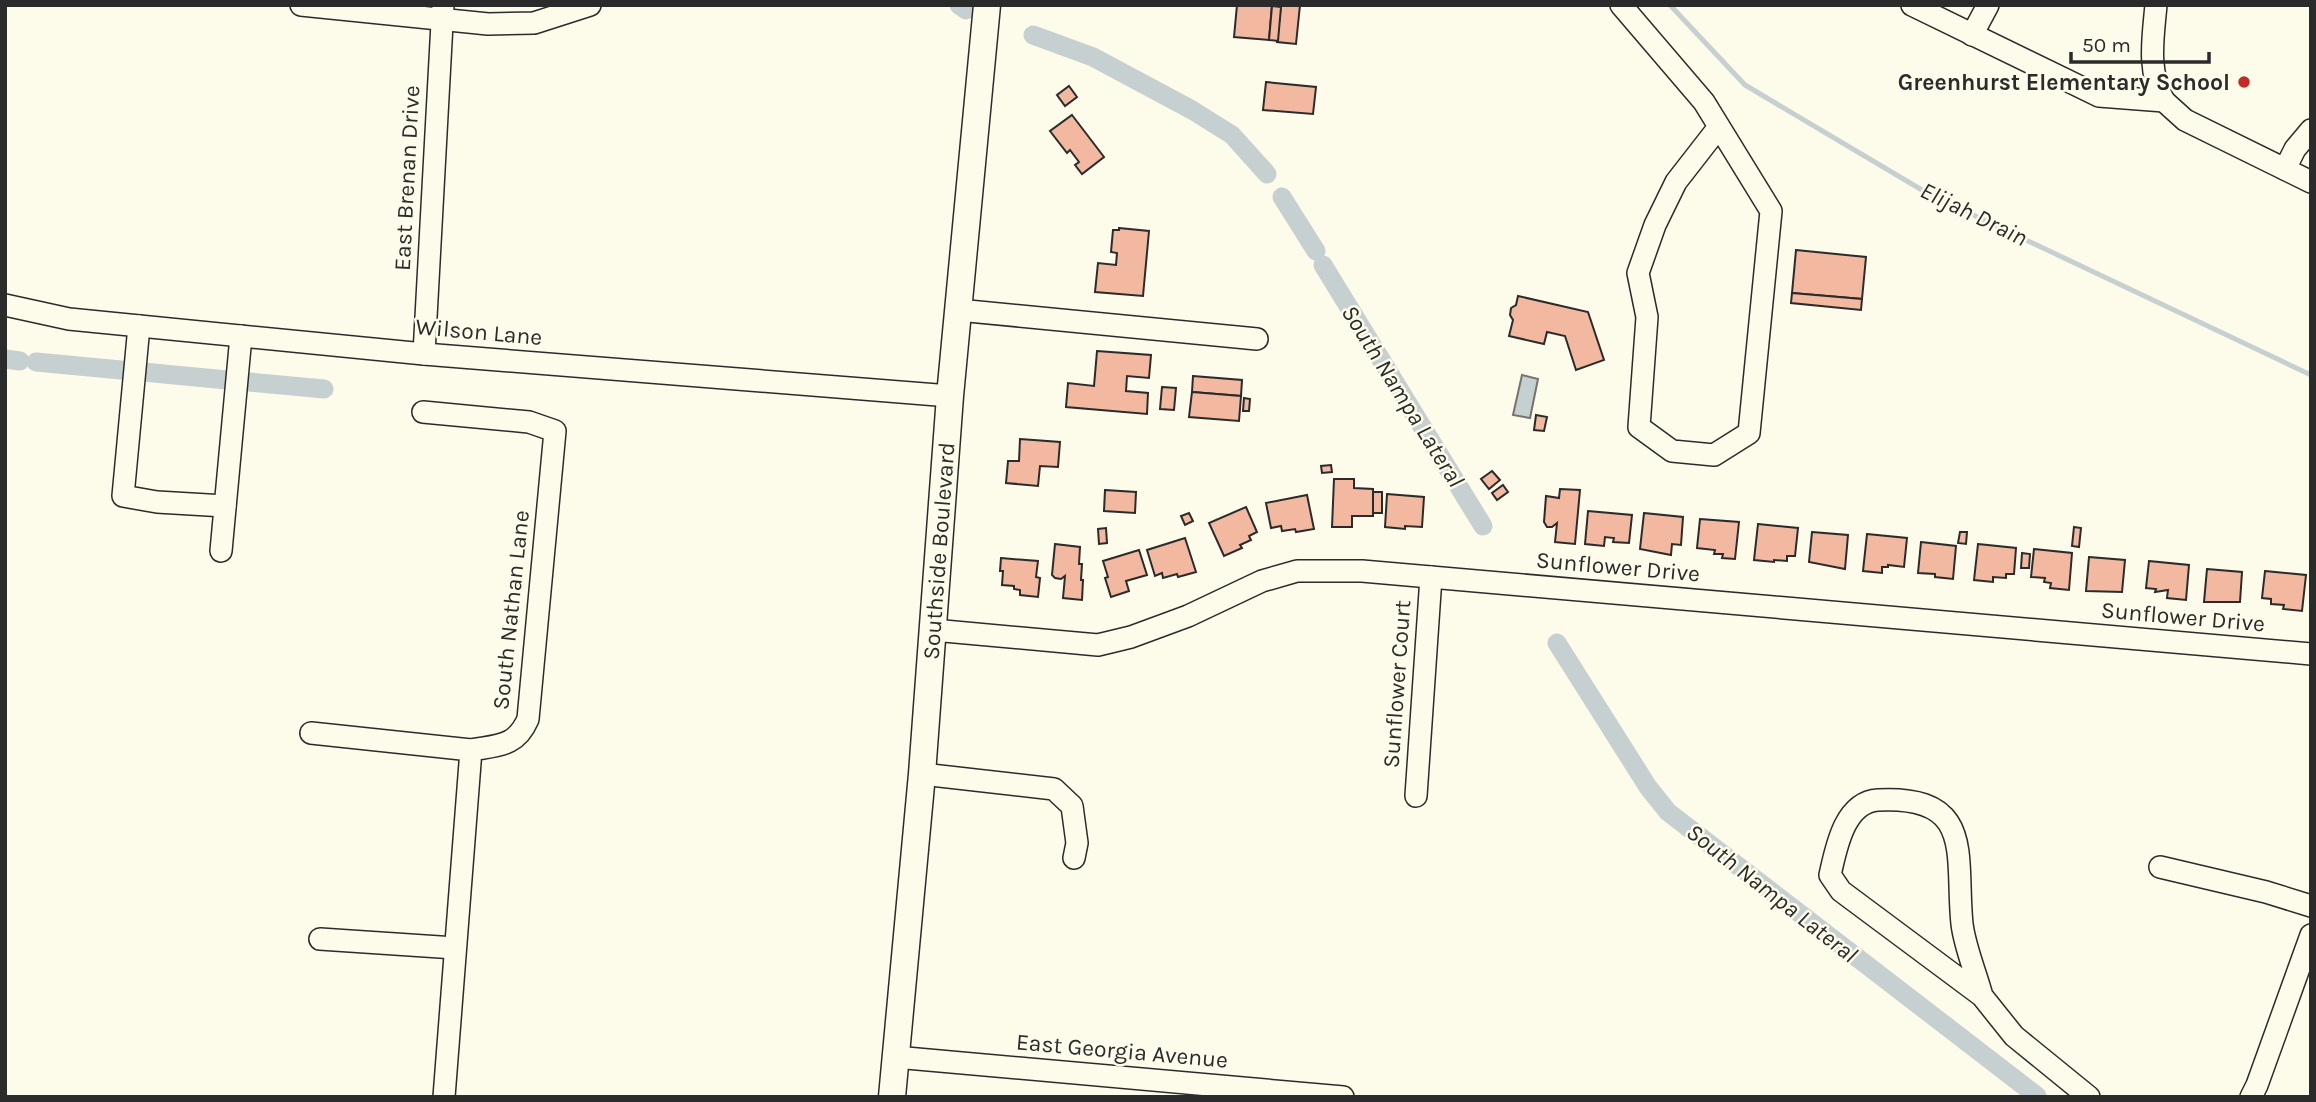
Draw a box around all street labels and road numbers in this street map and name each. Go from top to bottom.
street label: East Brenan Drive [389,85,425,271]
street label: Wilson Lane [415,313,543,351]
street label: Southside Boulevard [917,441,960,661]
street label: South Nathan Lane [487,509,535,711]
street label: Sunflower Drive [1535,546,1701,588]
street label: Sunflower Drive [2100,596,2266,638]
street label: Sunflower Court [1378,599,1416,769]
street label: East Georgia Avenue [1015,1028,1229,1074]

